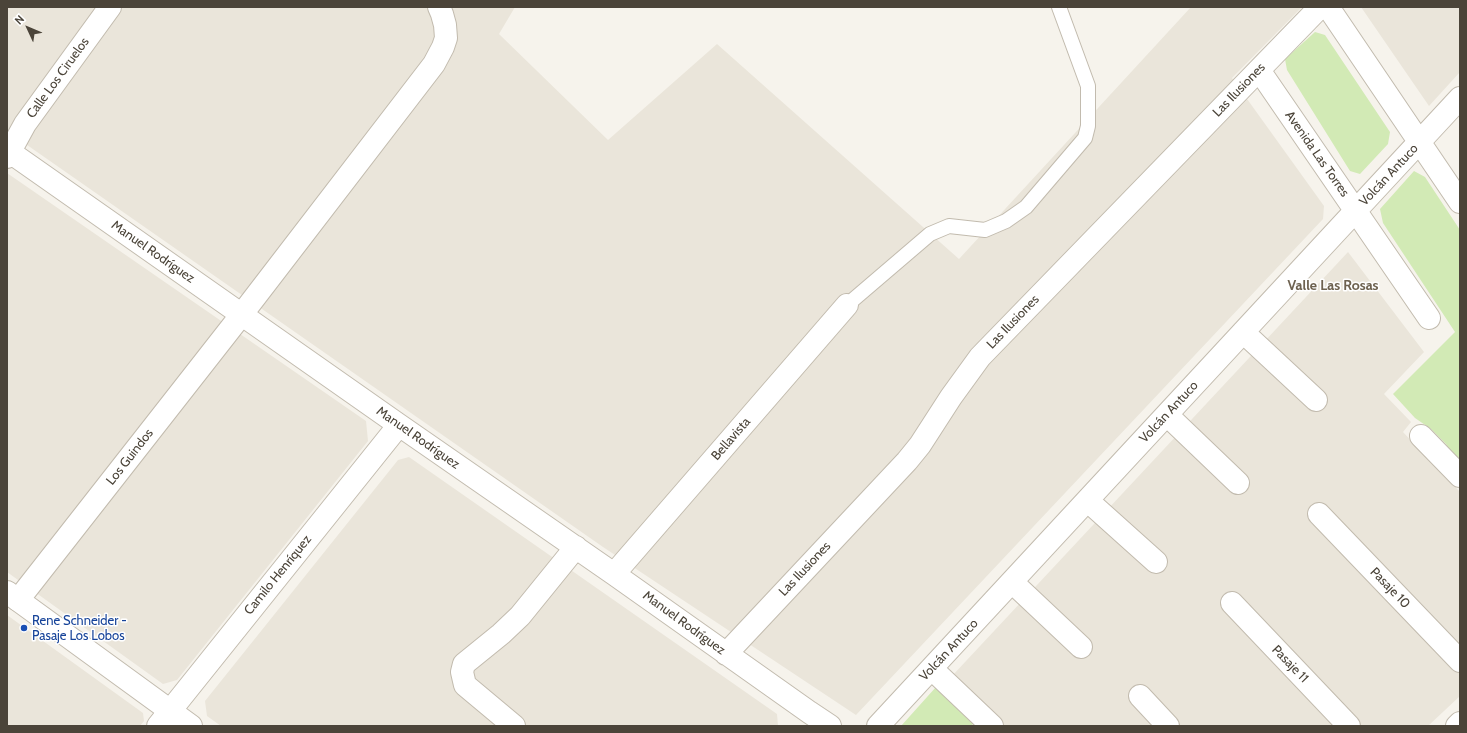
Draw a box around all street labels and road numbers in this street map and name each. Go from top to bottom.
street label: Calle Los Ciruelos [23,35,93,121]
street label: Las Ilusiones [1210,60,1268,120]
street label: Avenida Las Torres [1282,108,1352,200]
street label: Volcán Antuco [1356,141,1422,209]
street label: Manuel Rodríguez [108,217,198,287]
street label: Las Ilusiones [984,292,1042,352]
street label: Volcán Antuco [1136,378,1202,446]
street label: Manuel Rodríguez [373,403,463,473]
street label: Bellavista [708,414,754,464]
street label: Los Guindos [103,426,157,488]
street label: Camilo Henríquez [241,532,315,618]
street label: Las Ilusiones [776,539,834,599]
street label: Pasaje 10 [1367,564,1413,612]
street label: Manuel Rodríguez [640,588,728,658]
street label: Volcán Antuco [916,616,982,684]
street label: Pasaje 11 [1268,642,1312,686]

